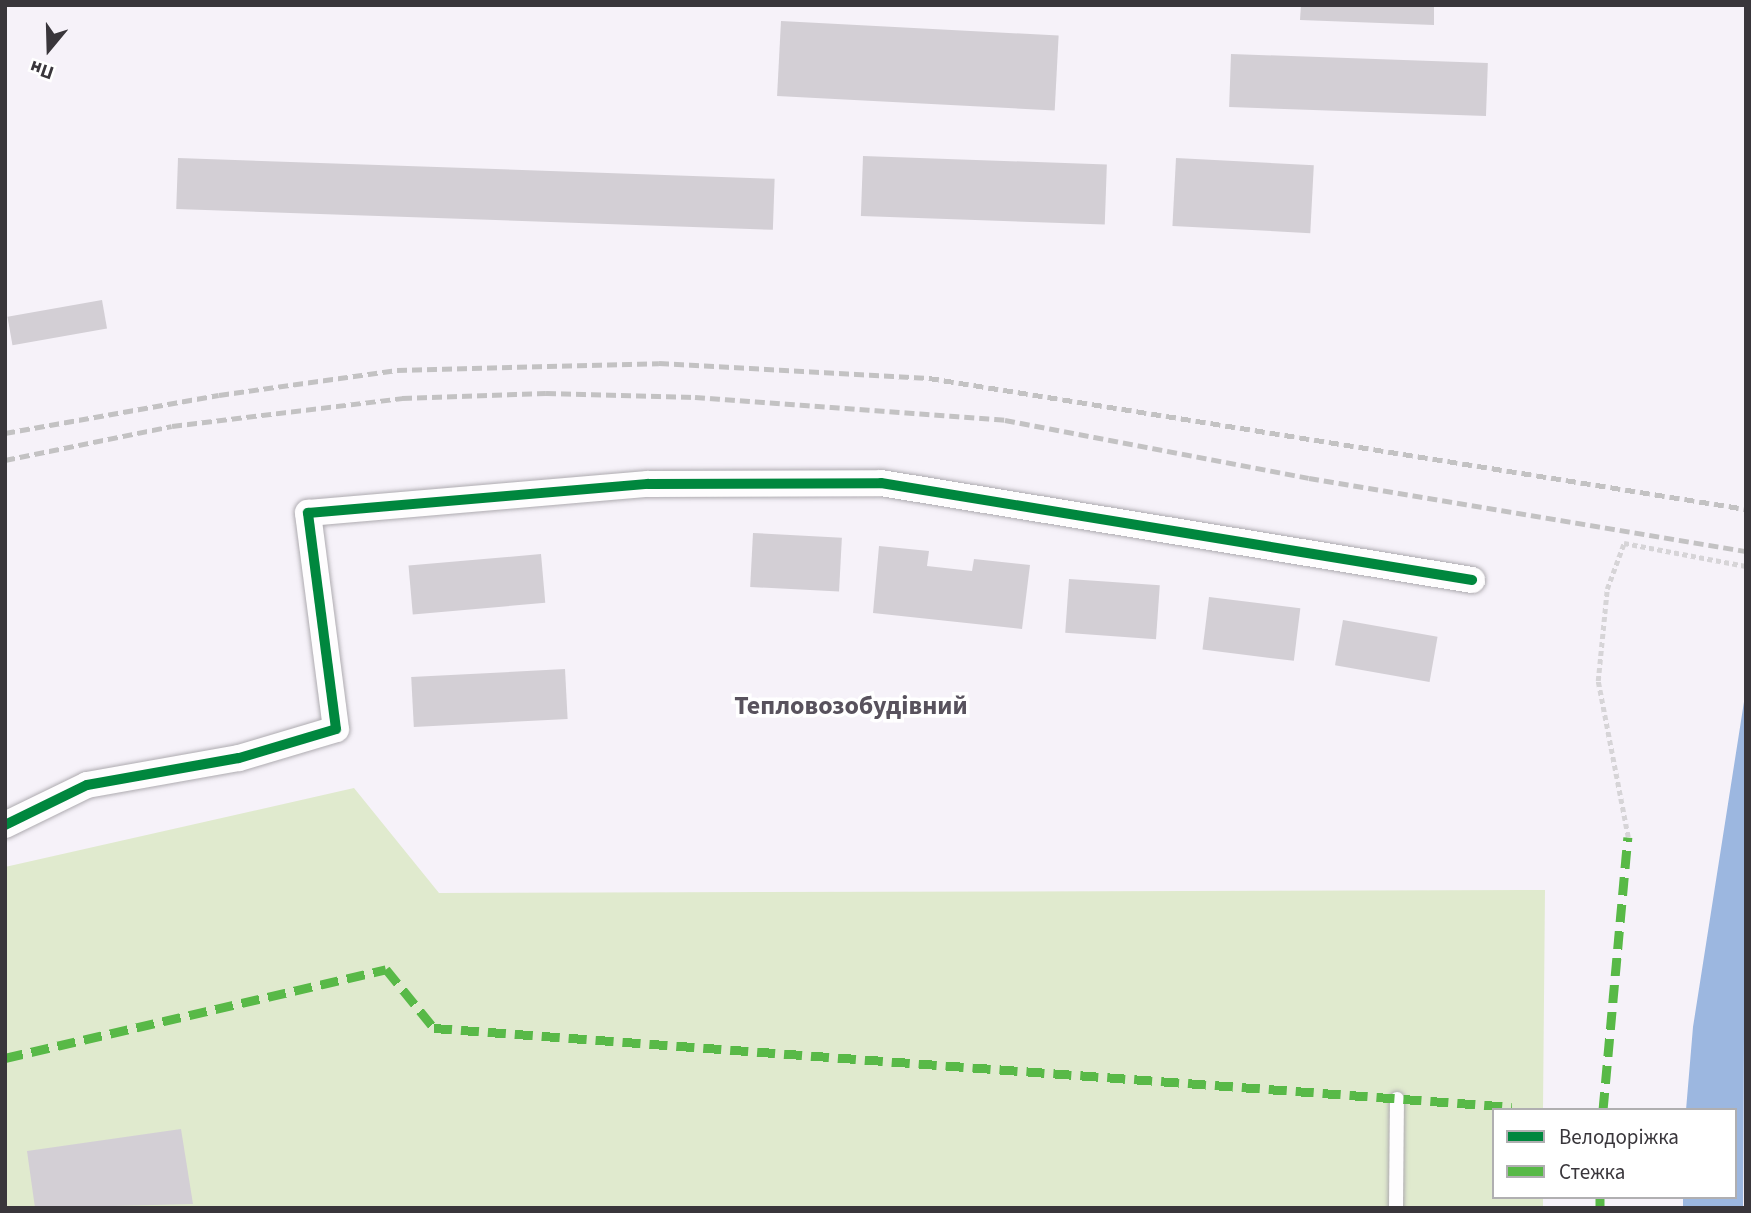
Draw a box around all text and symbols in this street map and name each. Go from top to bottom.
north arrow [14,14,84,84]
text: Пн [26,53,58,86]
district label: Тепловозобудівний [734,690,968,722]
legend [1492,1108,1737,1199]
text: Велодоріжка [1559,1122,1679,1152]
text: Стежка [1559,1157,1625,1187]

